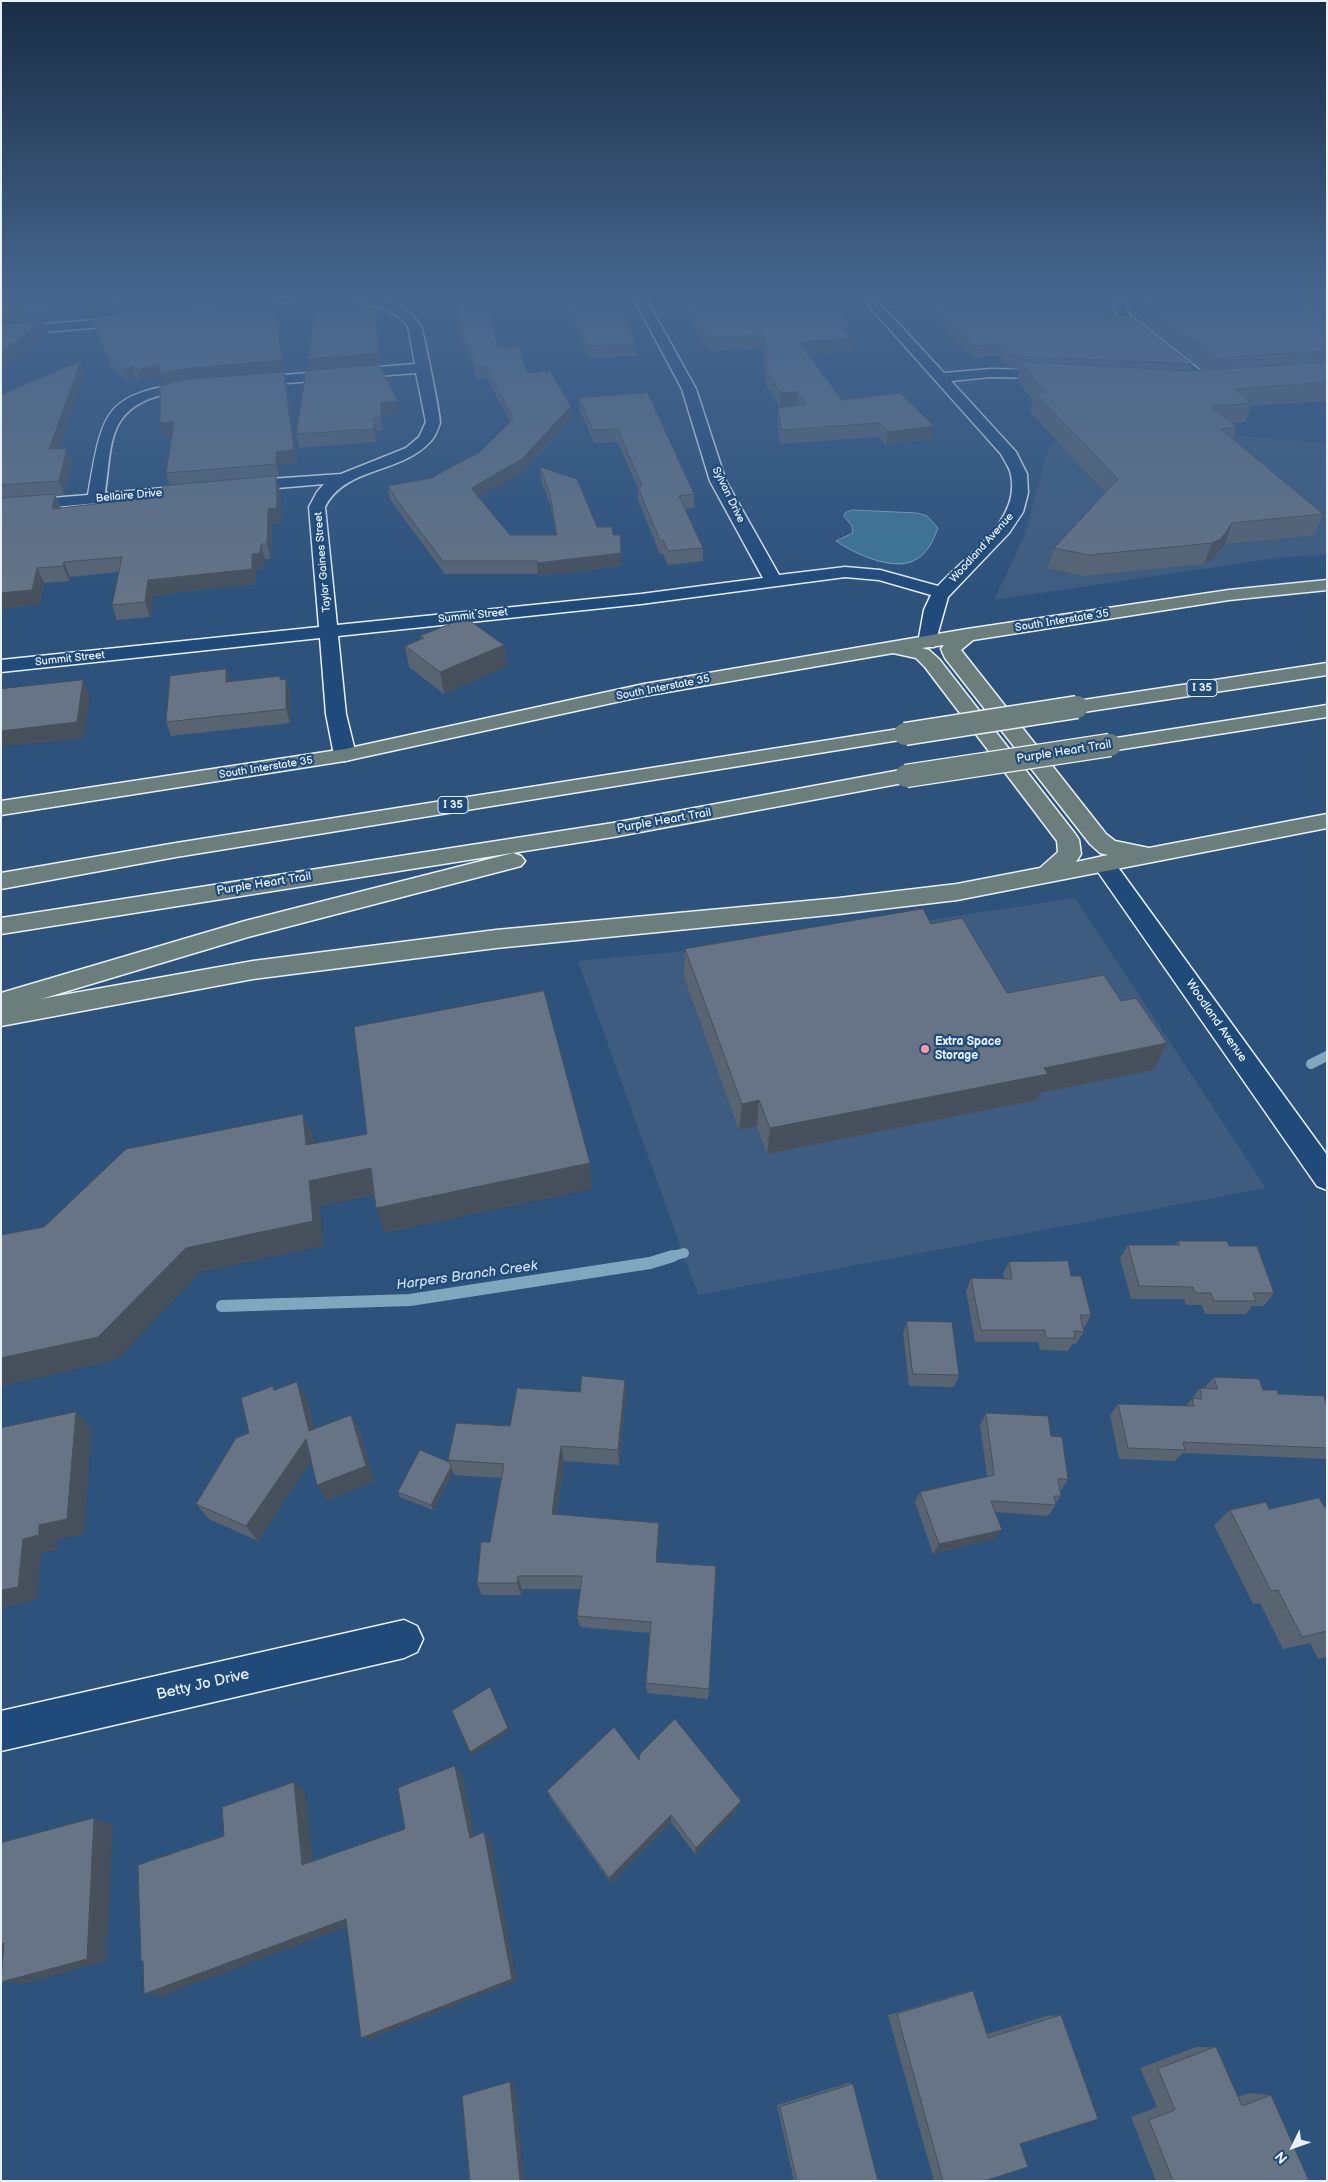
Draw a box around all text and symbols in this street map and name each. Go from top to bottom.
street label: Sylvan Drive [709,465,747,525]
street label: Bellaire Drive [95,487,163,505]
street label: Woodland Avenue [947,510,1017,586]
street label: Taylor Gaines Street [312,511,334,613]
street label: Summit Street [437,606,509,626]
street label: South Interstate 35 [1014,607,1110,635]
street label: Summit Street [34,649,106,669]
street label: South Interstate 35 [615,672,711,704]
road number: I 35 [1187,680,1217,696]
street label: Purple Heart Trail [1016,737,1112,767]
street label: South Interstate 35 [218,754,314,782]
road number: I 35 [438,796,468,814]
street label: Purple Heart Trail [616,806,712,836]
street label: Purple Heart Trail [216,869,312,899]
street label: Woodland Avenue [1182,977,1250,1065]
place label: Extra Space Storage [935,1035,1001,1063]
marker: Extra Space Storage [919,1043,931,1055]
water label: Harpers Branch Creek [395,1258,539,1294]
street label: Betty Jo Drive [155,1666,251,1704]
north arrow [1268,2122,1318,2172]
text: N [1272,2148,1291,2167]

